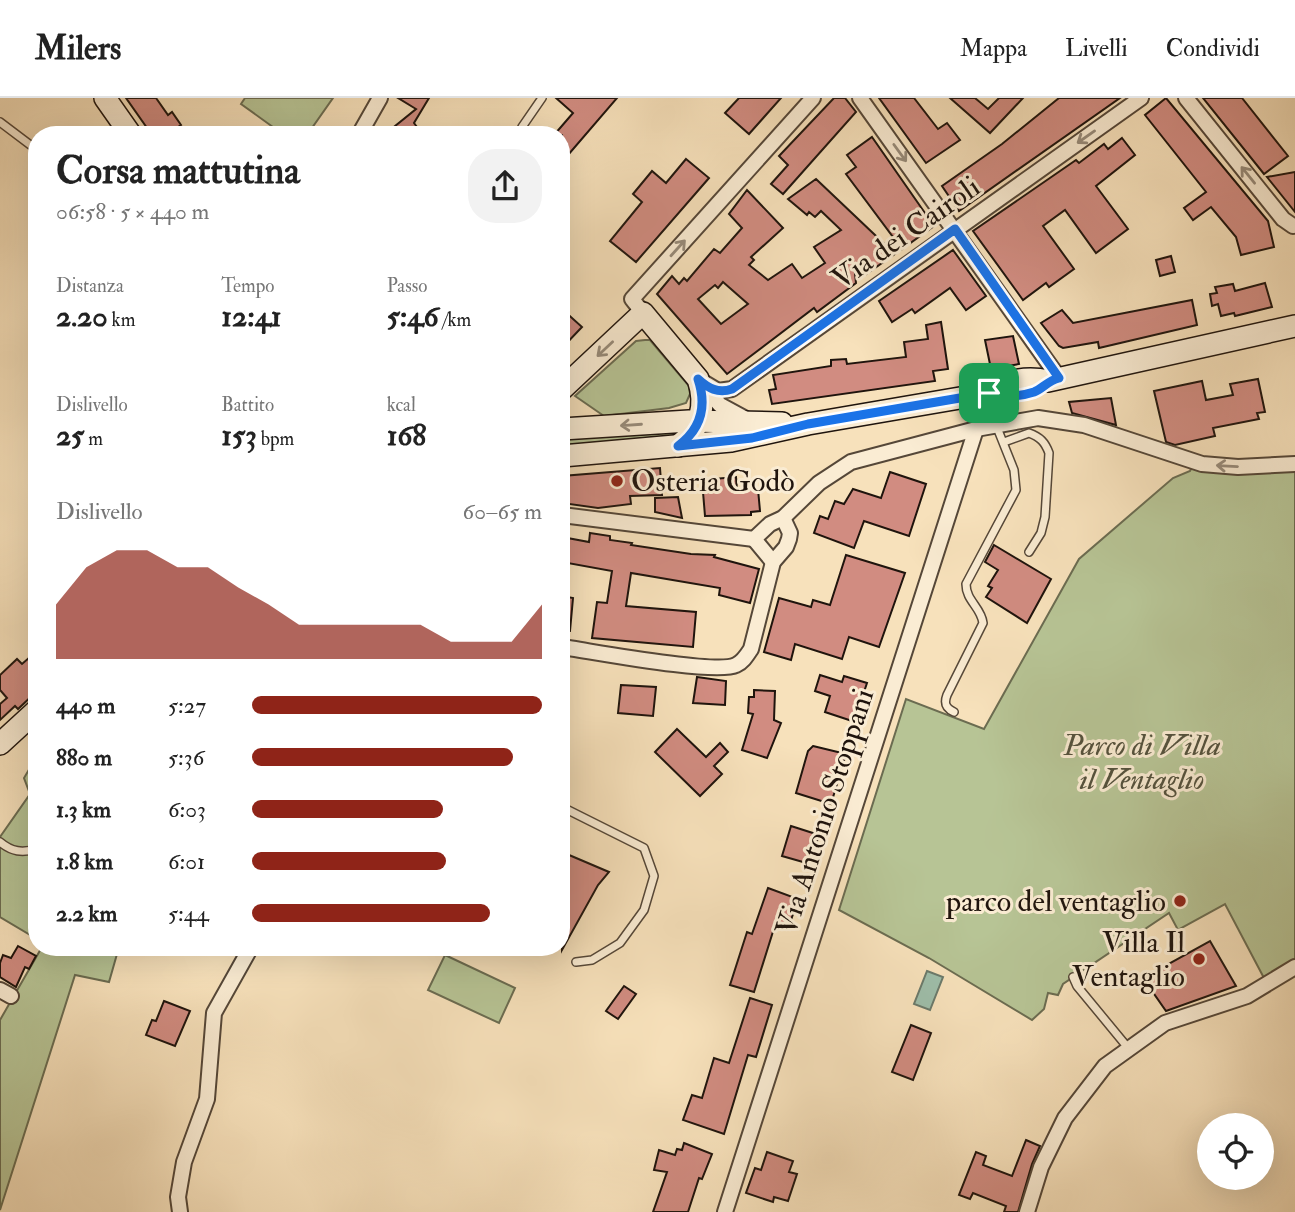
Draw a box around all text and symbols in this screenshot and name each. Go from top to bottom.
text: Milers [35,28,121,69]
text: Mappa [960,33,1027,64]
text: Livelli [1065,33,1128,64]
text: Condividi [1166,33,1260,64]
one-way arrow [1077,130,1096,144]
one-way arrow [893,143,907,162]
text: Corsa mattutina [56,147,300,195]
button: share [468,149,542,223]
one-way arrow [1240,166,1256,184]
street label: Via dei Cairoli [825,168,987,298]
text: 06:58 · 5 × 440 m [56,197,209,226]
one-way arrow [669,240,686,257]
text: Distanza [56,274,124,298]
text: Tempo [221,274,274,298]
text: Passo [387,274,427,298]
text: 2.20 [56,298,108,335]
text: 12:41 [221,298,282,335]
text: 5:46 [387,298,439,335]
text: km [108,308,135,332]
text: /km [439,308,471,332]
one-way arrow [597,340,614,357]
pin [959,363,1019,423]
icon: arrive [970,374,1008,412]
text: Dislivello [56,393,128,417]
text: Battito [221,393,274,417]
text: kcal [387,393,416,417]
text: 25 [56,417,84,454]
text: 153 [221,417,257,454]
text: 168 [387,417,426,454]
one-way arrow [621,419,643,432]
text: m [84,427,103,451]
text: bpm [257,427,294,451]
one-way arrow [1216,459,1239,472]
place label: Osteria Godò [631,463,795,500]
marker: Osteria Godò [609,473,625,489]
text: Dislivello [56,497,143,526]
text: 60–65 m [463,497,542,526]
street label: Via Antonio Stoppani [768,684,882,940]
text: 440 m [56,691,115,720]
text: 5:27 [168,691,206,720]
park label: Parco di Villa il Ventaglio [1062,727,1221,798]
text: 880 m [56,743,112,772]
text: 5:36 [168,743,204,772]
text: 1.3 km [56,795,111,824]
text: 6:03 [168,795,206,824]
text: 1.8 km [56,847,113,876]
text: 6:01 [168,847,205,876]
place label: parco del ventaglio [945,883,1166,920]
marker: parco del ventaglio [1172,893,1188,909]
text: 2.2 km [56,899,117,928]
text: 5:44 [168,899,209,928]
place label: Villa Il Ventaglio [1072,924,1185,995]
marker: Villa Il Ventaglio [1191,951,1207,967]
map controls [1197,1113,1274,1190]
button: locate [1197,1113,1274,1190]

